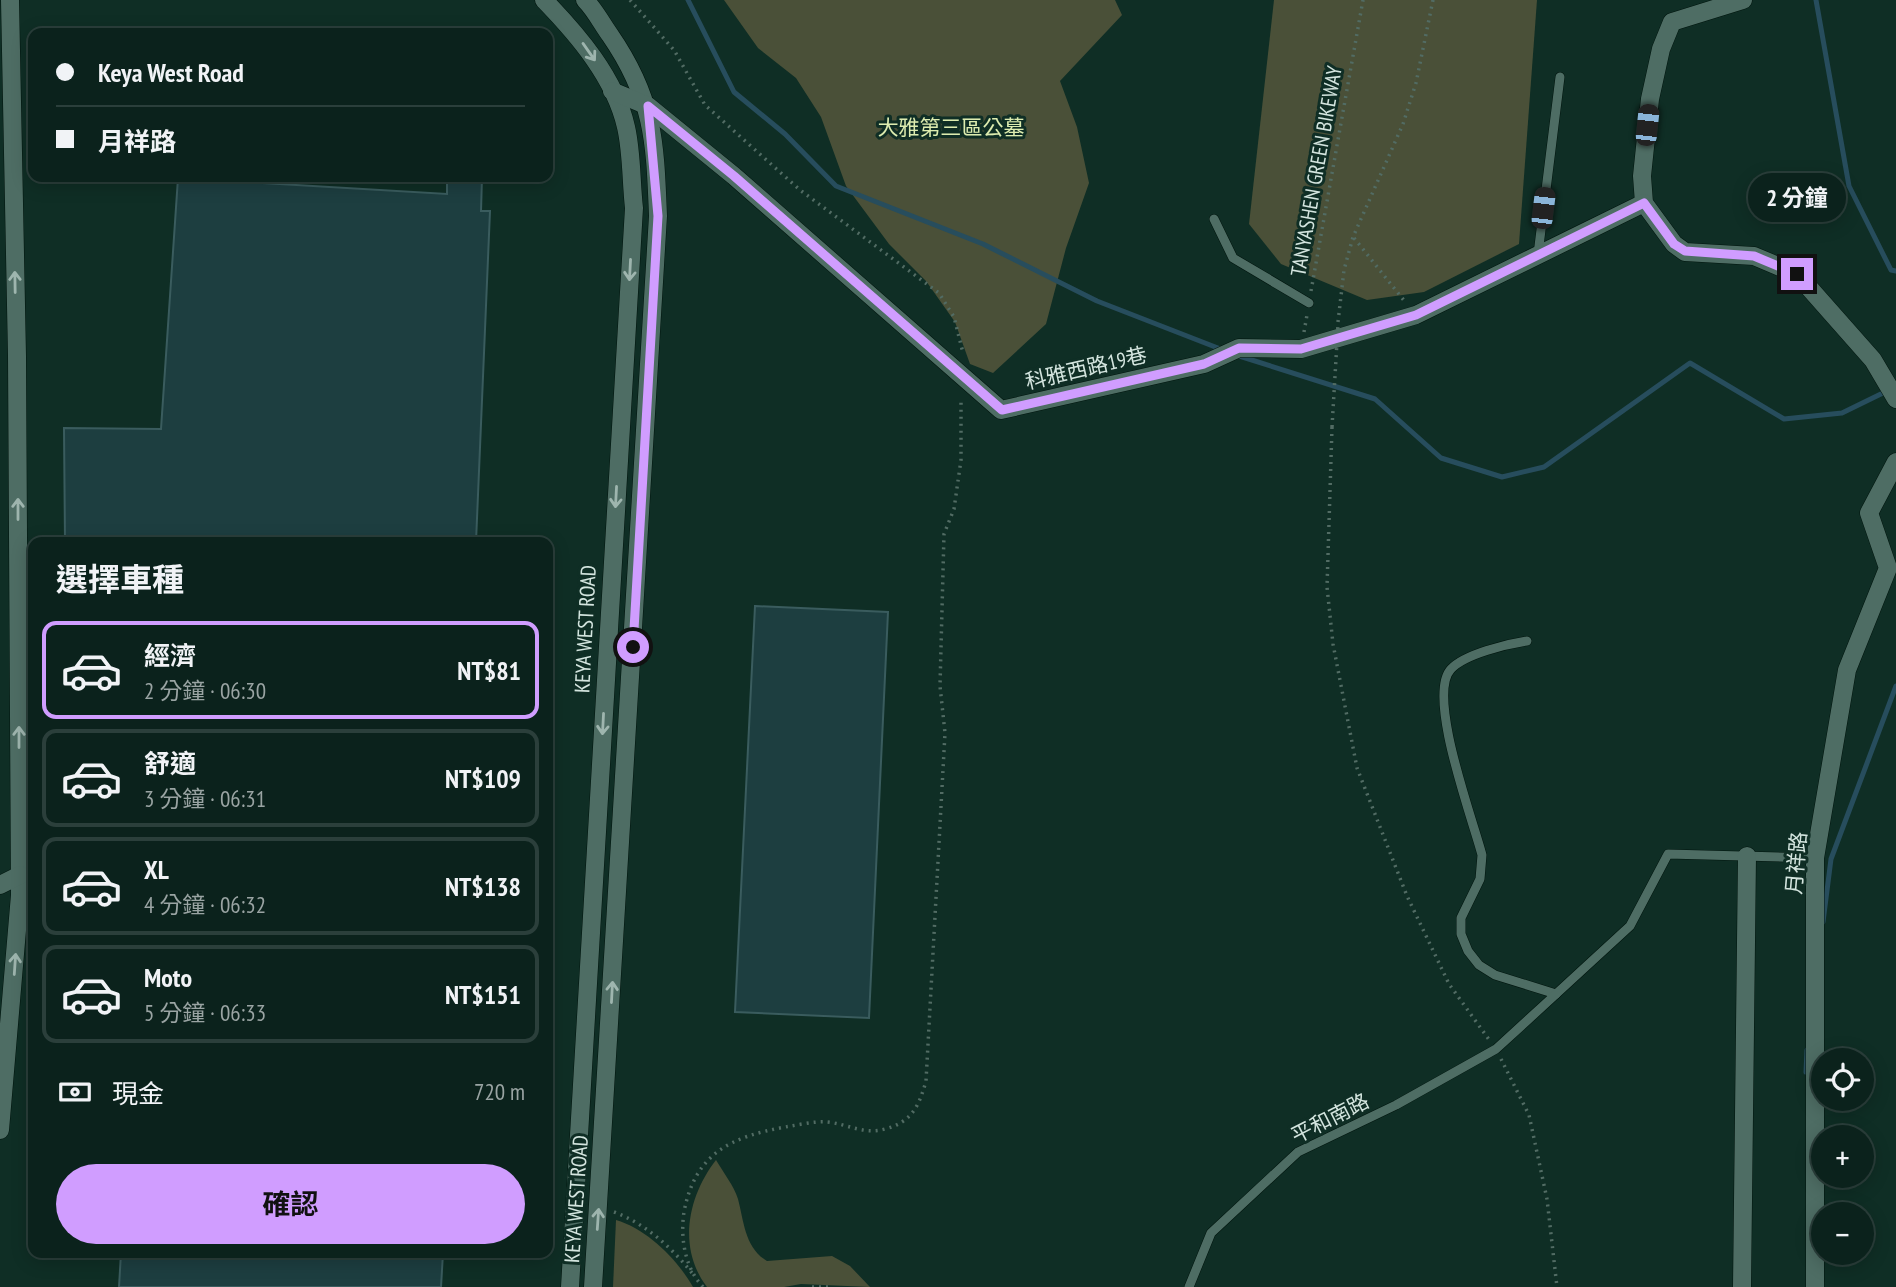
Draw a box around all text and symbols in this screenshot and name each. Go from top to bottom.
one-way arrow [582,42,596,61]
text: Keya West Road [98,56,244,89]
street label: TANYASHEN GREEN BIKEWAY [1284,63,1348,278]
car [1635,103,1660,147]
park label: 大雅第三區公墓 [878,114,1025,141]
text: 月祥路 [98,125,176,158]
callout: 2 分鐘 [1748,173,1846,222]
text: 2 分鐘 [1766,183,1828,212]
car [1531,186,1556,230]
one-way arrow [623,258,636,280]
route end [1781,258,1813,290]
one-way arrow [9,271,22,294]
street label: 科雅西路19巷 [1023,341,1149,395]
one-way arrow [609,485,622,507]
one-way arrow [11,498,25,521]
text: 選擇車種 [56,558,184,600]
street label: KEYA WEST ROAD [568,564,602,694]
route start [617,631,649,663]
icon: car [60,639,123,702]
text: 經濟 [144,639,196,672]
text: NT$81 [457,654,521,687]
text: 2 分鐘 · 06:30 [144,676,266,705]
one-way arrow [596,712,609,735]
one-way arrow [12,726,26,749]
icon: car [60,747,123,810]
text: 舒適 [144,747,196,780]
text: NT$109 [445,762,521,795]
text: 3 分鐘 · 06:31 [144,784,266,813]
street label: 月祥路 [1780,830,1812,896]
text: XL [144,853,169,886]
icon: car [60,855,123,918]
text: NT$138 [445,870,521,903]
text: 4 分鐘 · 06:32 [144,890,266,919]
one-way arrow [9,953,22,976]
text: Moto [144,961,192,994]
icon: car [60,963,123,1026]
text: NT$151 [445,978,521,1011]
one-way arrow [606,981,619,1004]
text: 5 分鐘 · 06:33 [144,998,266,1027]
map controls [1811,1048,1874,1265]
button: locate [1811,1048,1874,1111]
icon: cash [56,1073,94,1111]
text: 現金 [112,1077,164,1110]
text: 720 m [474,1077,525,1106]
street label: 平和南路 [1286,1087,1374,1149]
button: + [1811,1125,1874,1188]
street label: KEYA WEST ROAD [558,1134,594,1264]
button: 確認 [56,1164,525,1244]
button: − [1811,1202,1874,1265]
one-way arrow [592,1208,605,1231]

